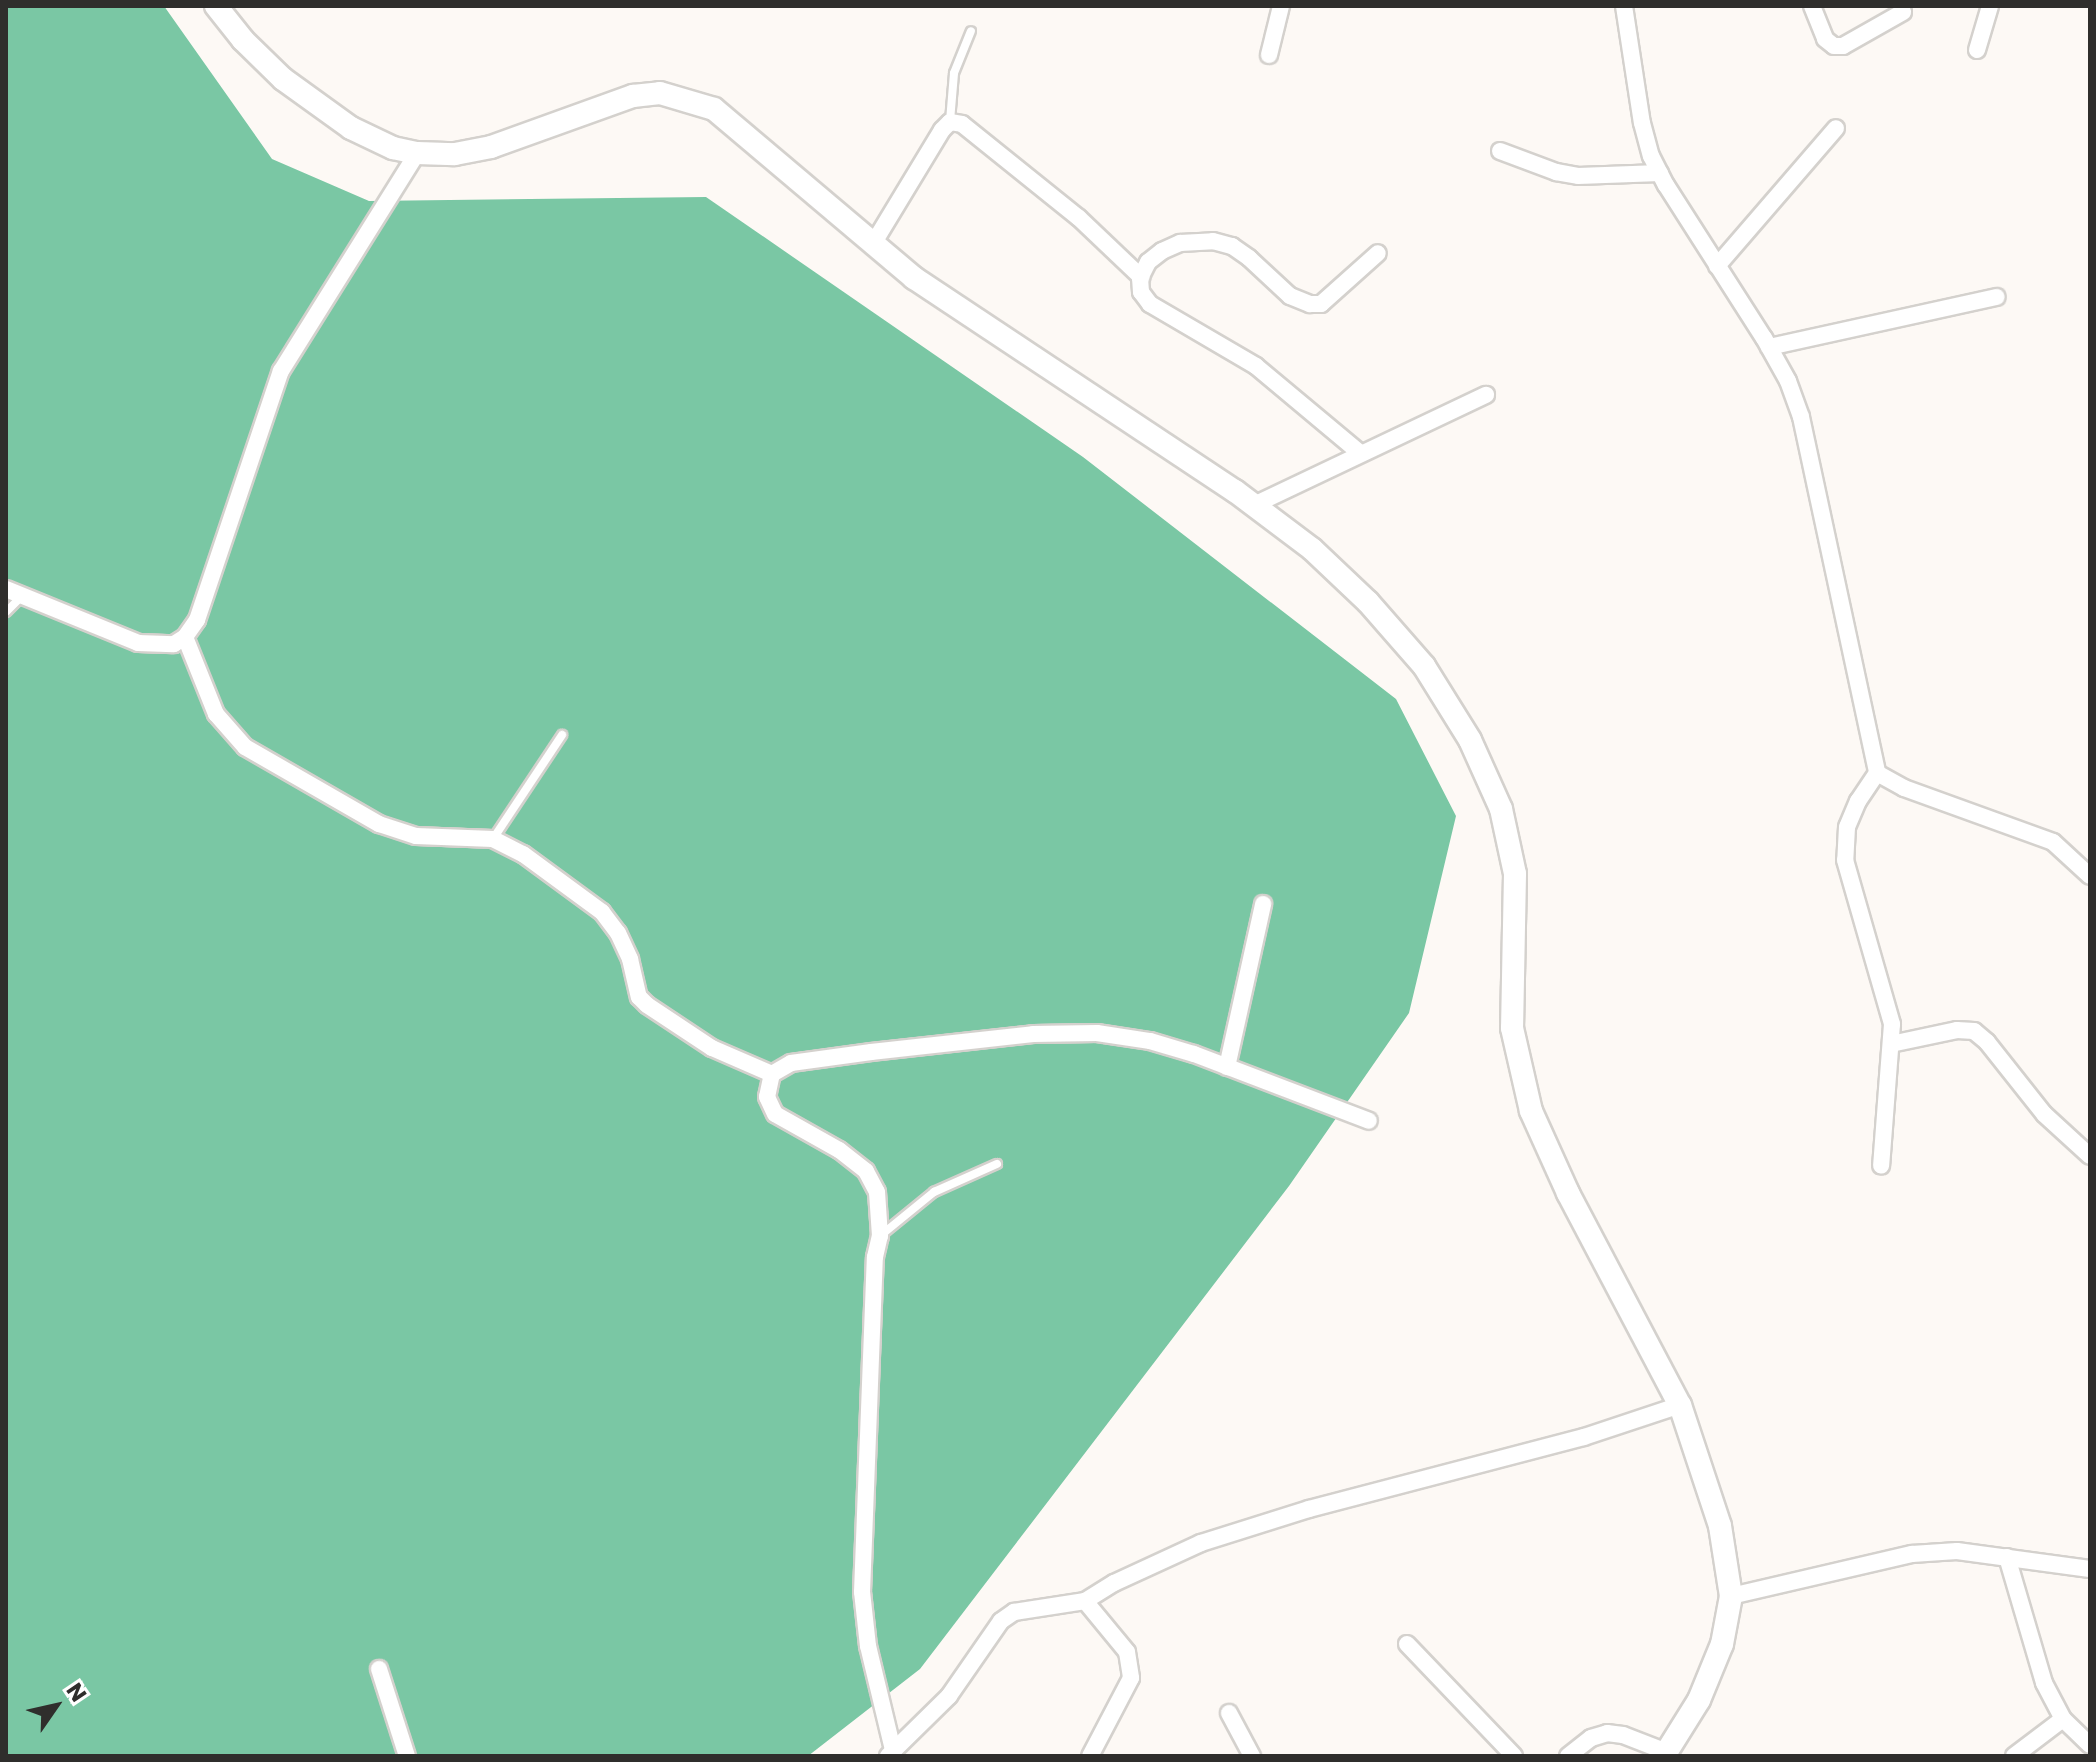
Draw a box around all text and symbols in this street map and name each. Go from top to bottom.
north arrow [16,1666,96,1746]
text: N [59,1677,94,1708]

